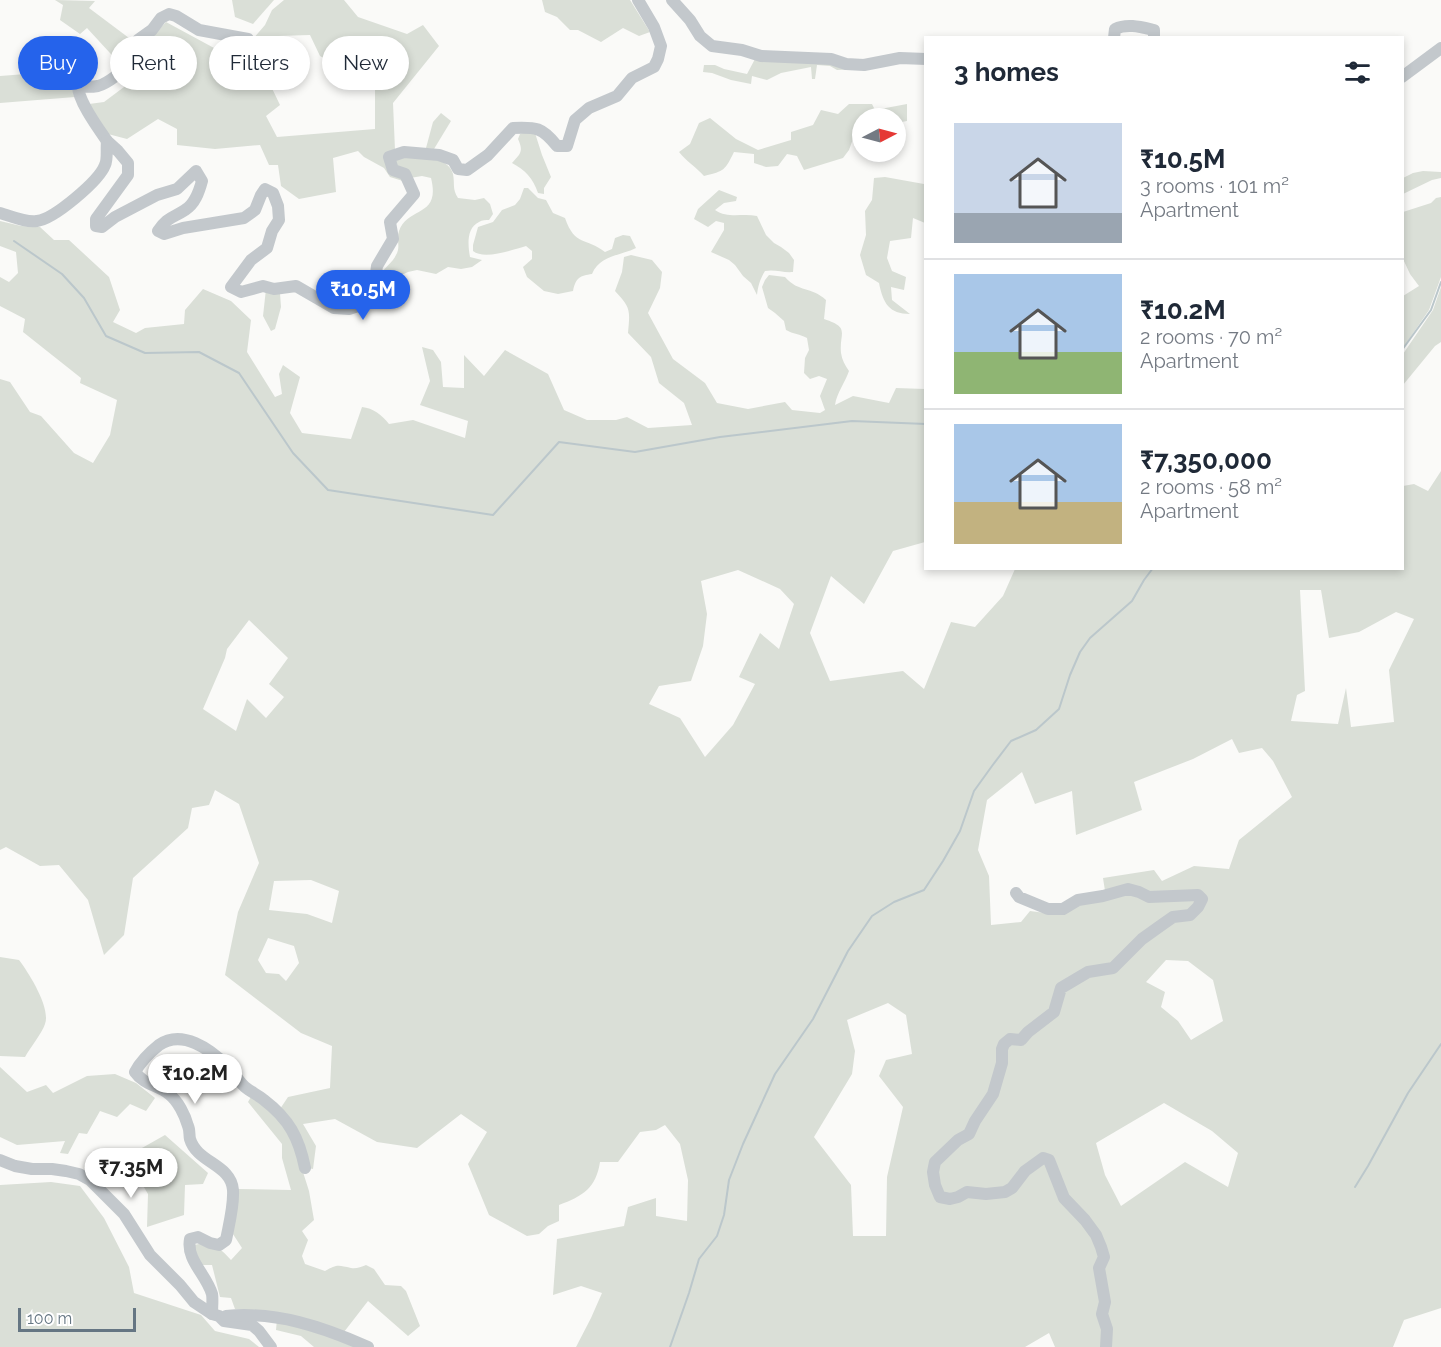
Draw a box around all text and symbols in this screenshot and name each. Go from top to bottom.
chip: Buy [18,36,98,90]
chip: Rent [110,36,197,90]
chip: Filters [209,36,310,90]
chip: New [322,36,409,90]
icon: filters [1341,56,1374,89]
text: 3 homes [954,57,1059,87]
north arrow [852,108,906,162]
map controls [852,108,906,162]
text: ₹10.5M [1140,144,1225,174]
icon: home [1002,147,1074,219]
text: 3 rooms · 101 m² [1140,174,1289,198]
text: Apartment [1140,198,1239,222]
pin: ₹10.5M [314,270,412,321]
text: ₹10.5M [330,277,396,301]
text: ₹10.2M [1140,295,1226,325]
icon: home [1002,298,1074,370]
text: 2 rooms · 70 m² [1140,325,1282,349]
text: Apartment [1140,349,1239,373]
text: ₹7,350,000 [1140,445,1272,475]
icon: home [1002,448,1074,520]
text: 2 rooms · 58 m² [1140,475,1282,499]
text: Apartment [1140,499,1239,523]
pin: ₹10.2M [146,1054,244,1105]
text: ₹10.2M [162,1061,228,1085]
pin: ₹7.35M [82,1148,180,1199]
text: ₹7.35M [99,1155,163,1179]
scale bar [18,1305,136,1332]
text: 100 m [27,1309,72,1328]

